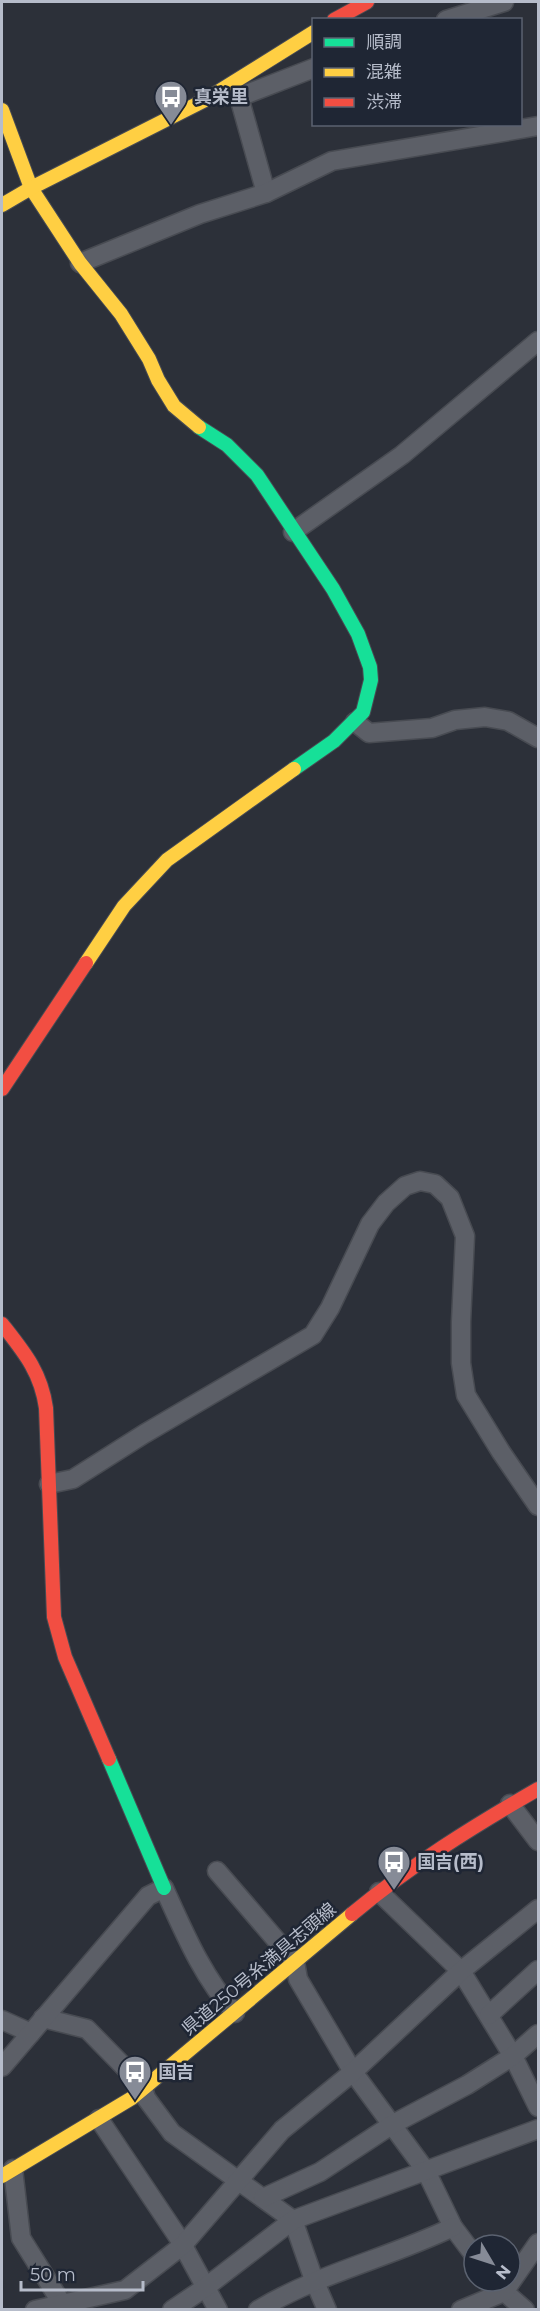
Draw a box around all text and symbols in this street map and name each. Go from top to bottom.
legend [312,18,522,126]
text: 順調 [366,31,402,53]
text: 混雑 [366,61,402,83]
bus stop icon: 真栄里 [153,79,189,126]
place label: 真栄里 [194,86,248,108]
text: 渋滞 [366,91,402,113]
bus stop icon: 国吉(西) [376,1844,412,1891]
place label: 国吉(西) [417,1851,484,1873]
street label: 県道250号糸満具志頭線 [177,1898,341,2040]
bus stop icon: 国吉 [117,2054,153,2101]
place label: 国吉 [158,2061,194,2083]
north arrow [462,2233,522,2293]
scale bar [21,2254,142,2292]
text: N [492,2261,515,2283]
text: 50 m [30,2264,76,2286]

